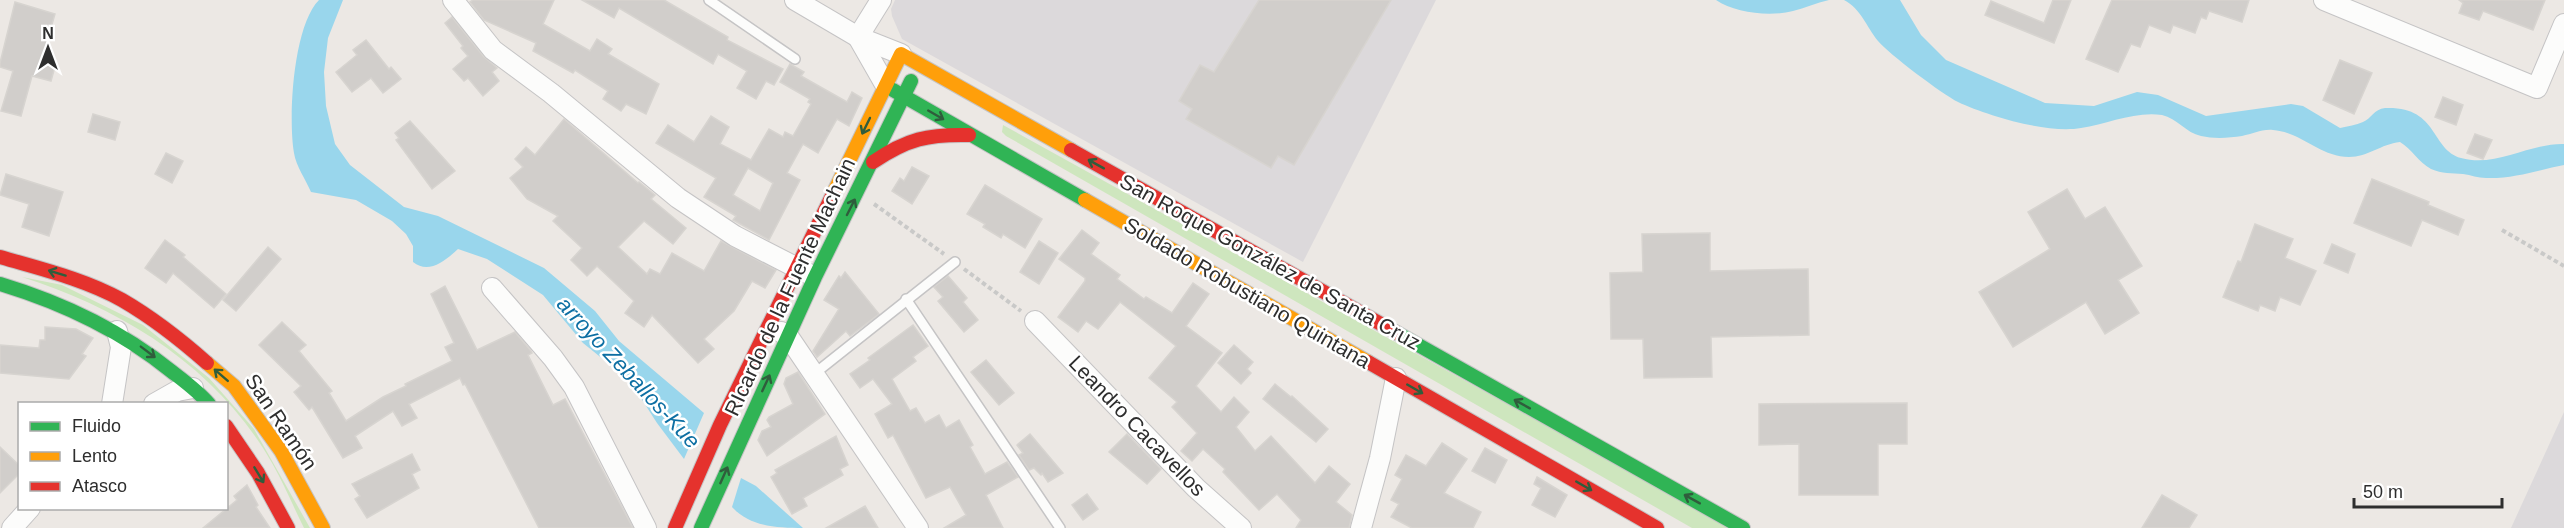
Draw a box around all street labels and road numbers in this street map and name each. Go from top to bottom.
street label: RIcardo de la Fuente Machain [720,154,859,419]
street label: San Roque González de Santa Cruz [1116,169,1424,354]
street label: Soldado Robustiano Quintana [1120,213,1375,373]
street label: Leandro Cacavellos [1065,351,1210,500]
street label: San Ramón [241,369,322,474]

